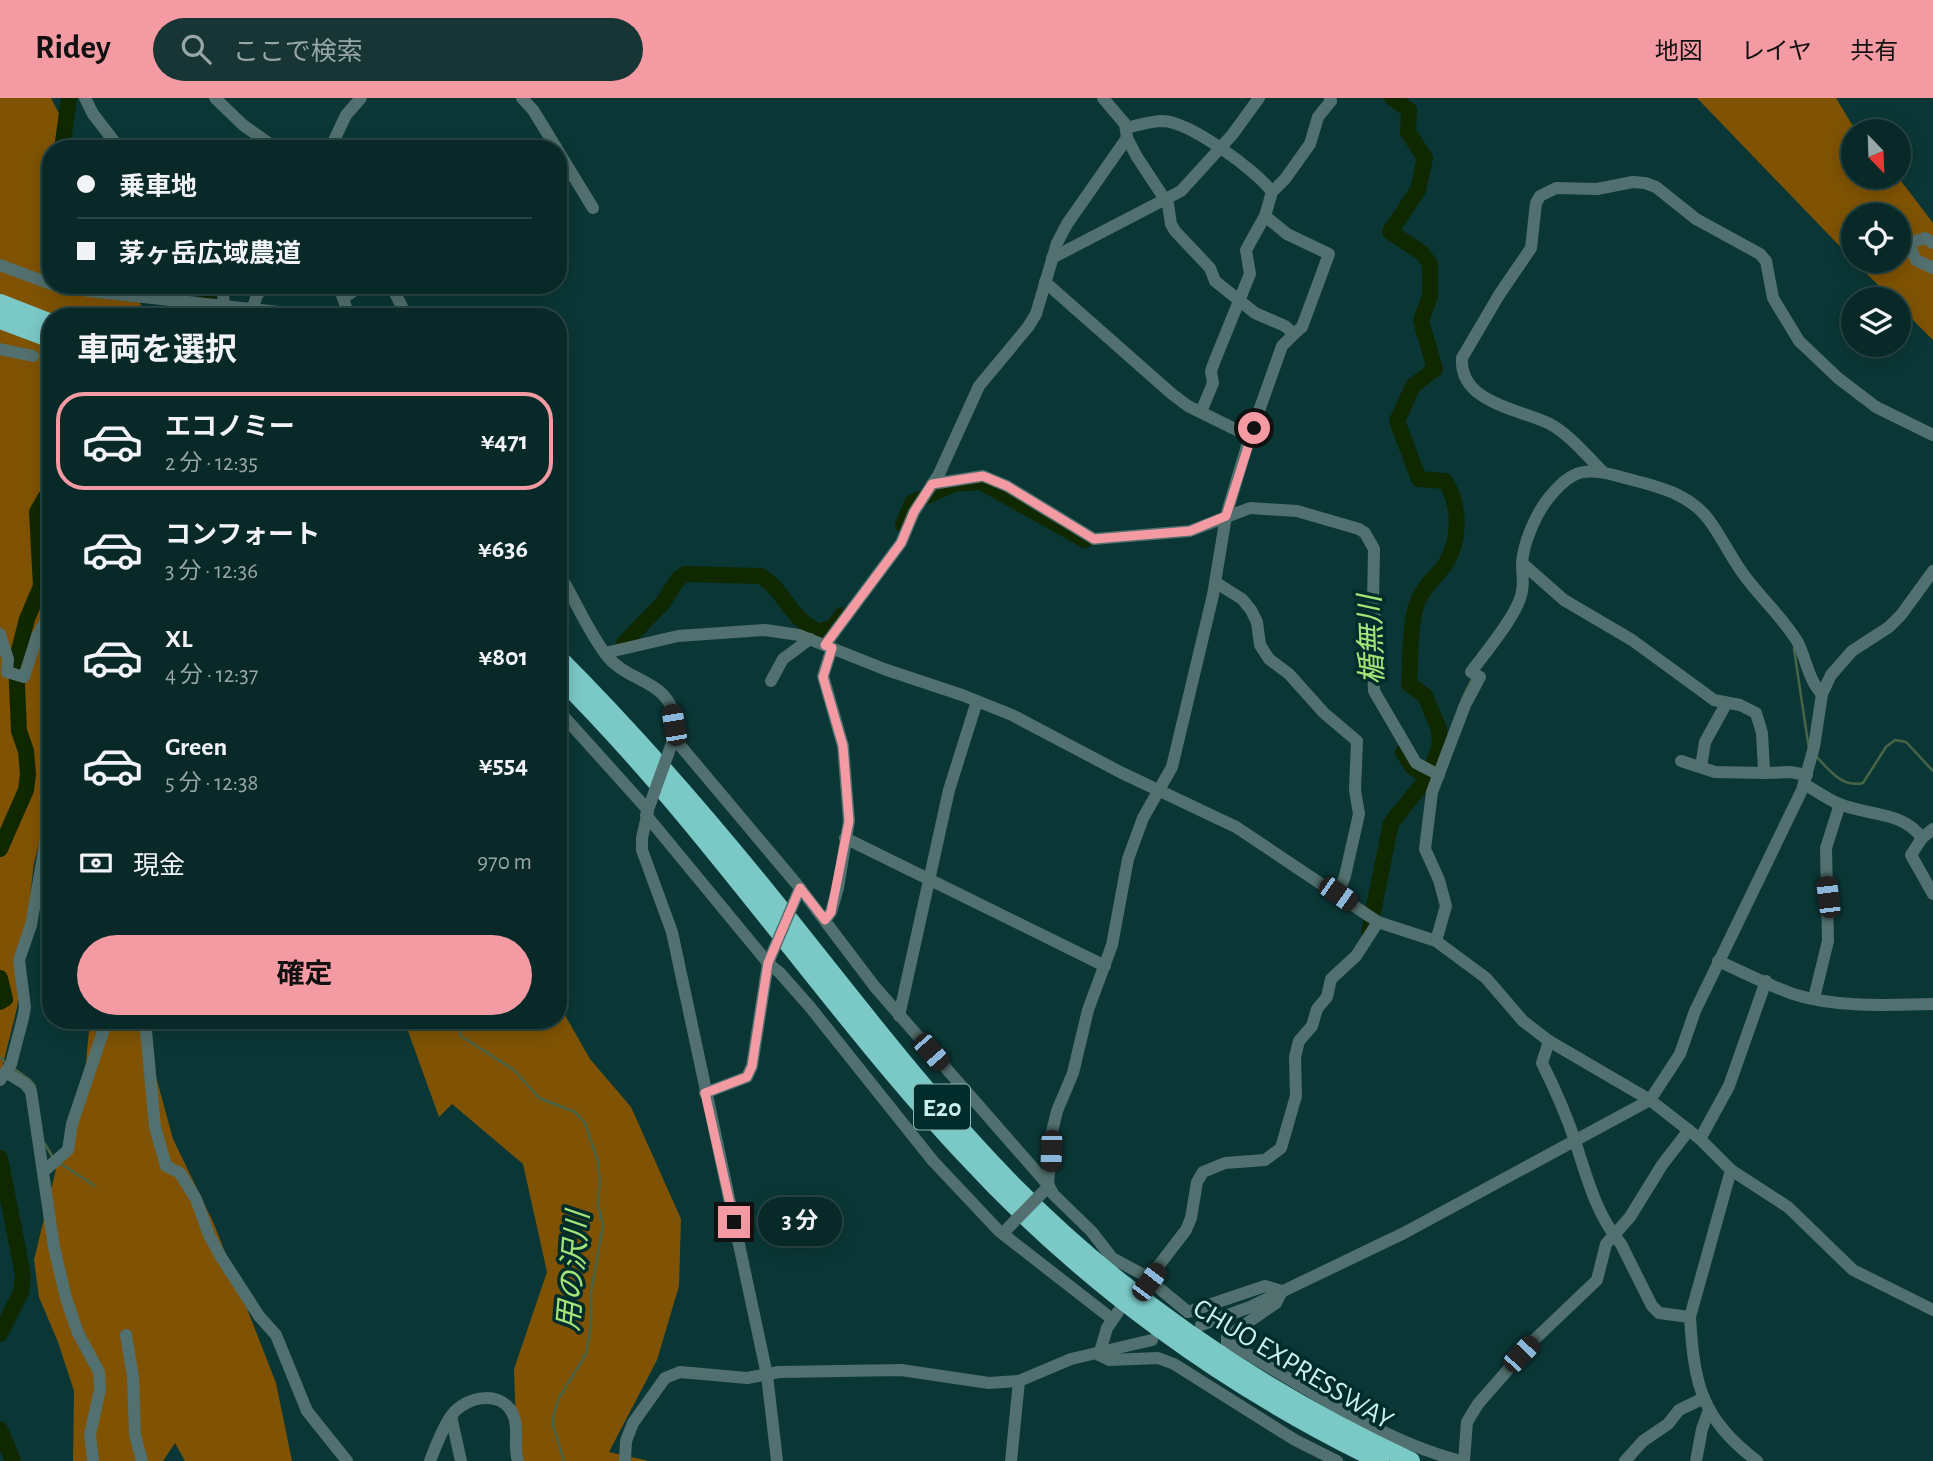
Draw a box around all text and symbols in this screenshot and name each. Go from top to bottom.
search box [153,18,643,81]
icon: search [177,30,215,68]
text: Ridey [35,32,111,65]
text: ここで検索 [233,39,363,65]
text: 地図 [1655,40,1703,64]
text: レイヤ [1741,40,1812,64]
text: 共有 [1850,40,1898,64]
north arrow [1841,119,1911,189]
map controls [1841,119,1911,357]
text: 乗車地 [119,174,197,200]
button: locate [1841,203,1911,273]
text: 茅ヶ岳広域農道 [119,241,301,267]
button: layers [1841,287,1911,357]
text: 車両を選択 [77,334,237,366]
icon: car [81,410,144,473]
route start [1238,412,1270,444]
text: エコノミー [165,414,295,440]
text: ¥471 [481,428,528,454]
text: 2 分 · 12:35 [165,452,258,475]
icon: car [81,518,144,581]
text: コンフォート [165,522,320,548]
text: ¥636 [478,536,528,562]
text: 3 分 · 12:36 [165,560,258,583]
water label: 楯無川 [1353,591,1389,686]
icon: car [81,626,144,689]
text: XL [165,626,192,652]
text: ¥801 [479,644,528,670]
text: 4 分 · 12:37 [165,664,258,687]
car [661,702,688,748]
icon: car [81,734,144,797]
text: Green [165,734,227,760]
text: ¥554 [479,752,528,778]
text: 5 分 · 12:38 [165,772,258,795]
icon: cash [77,844,115,882]
text: 970 m [477,851,532,874]
text: 現金 [133,853,185,879]
car [1315,873,1362,915]
car [1816,875,1841,919]
button: 確定 [77,935,532,1015]
car [910,1029,953,1075]
road number: E20 [914,1084,970,1130]
car [1040,1130,1063,1172]
callout: 3 分 [758,1198,842,1246]
route end [718,1206,750,1238]
water label: 用の沢川 [553,1207,594,1332]
text: 3 分 [782,1210,818,1233]
car [1128,1259,1171,1305]
street label: CHUO EXPRESSWAY [1188,1294,1398,1435]
car [1499,1331,1544,1377]

